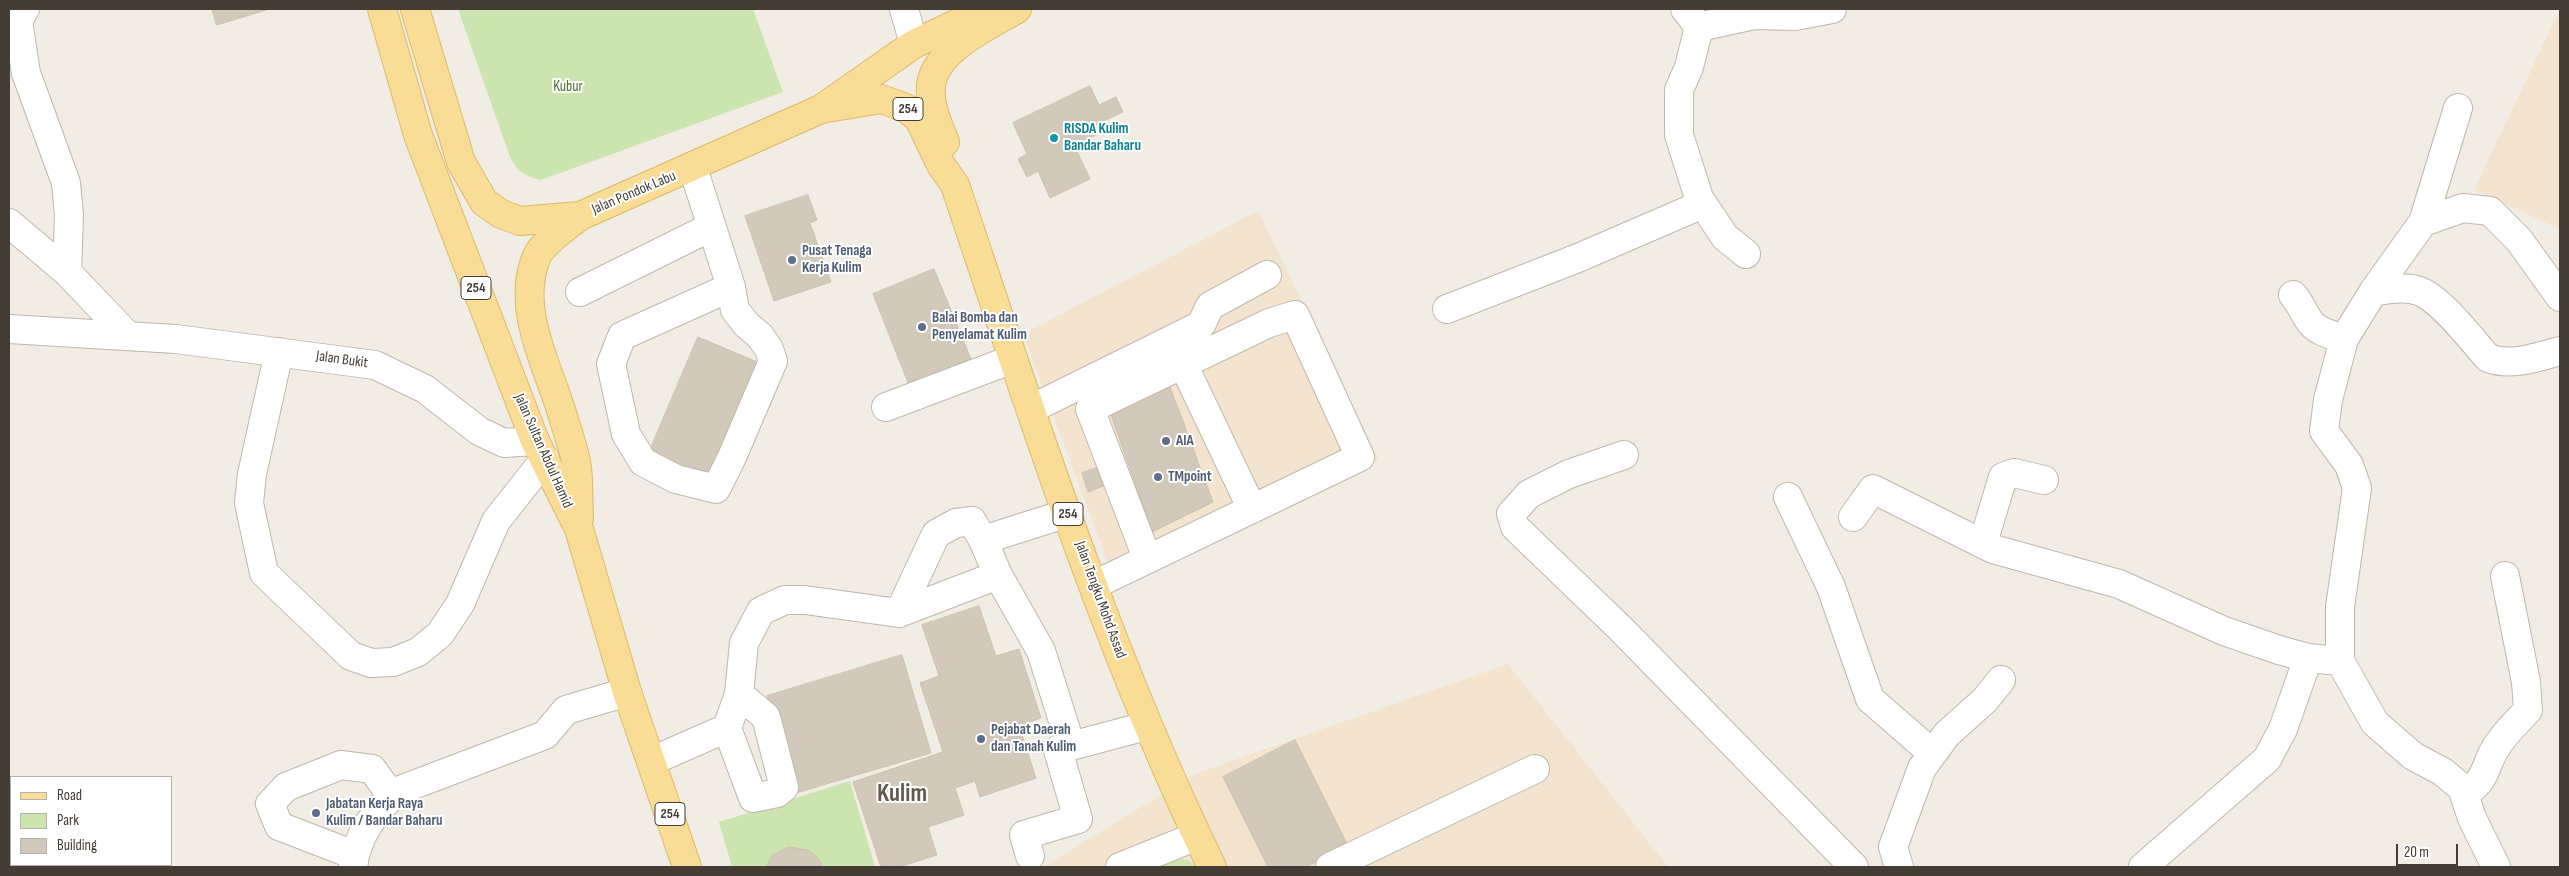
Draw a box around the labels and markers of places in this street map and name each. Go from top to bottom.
place label: RISDA Kulim Bandar Baharu [1064,120,1141,155]
marker: RISDA Kulim Bandar Baharu [1048,132,1060,144]
place label: Pusat Tenaga Kerja Kulim [802,242,872,277]
marker: Pusat Tenaga Kerja Kulim [786,254,798,266]
place label: Balai Bomba dan Penyelamat Kulim [932,309,1027,344]
marker: Balai Bomba dan Penyelamat Kulim [916,321,928,333]
place label: AIA [1176,432,1194,450]
marker: AIA [1160,435,1172,447]
place label: TMpoint [1168,468,1212,486]
marker: TMpoint [1152,471,1164,483]
place label: Pejabat Daerah dan Tanah Kulim [991,721,1076,756]
marker: Pejabat Daerah dan Tanah Kulim [975,733,987,745]
place label: Jabatan Kerja Raya Kulim / Bandar Baharu [326,795,443,830]
marker: Jabatan Kerja Raya Kulim / Bandar Baharu [310,807,322,819]

